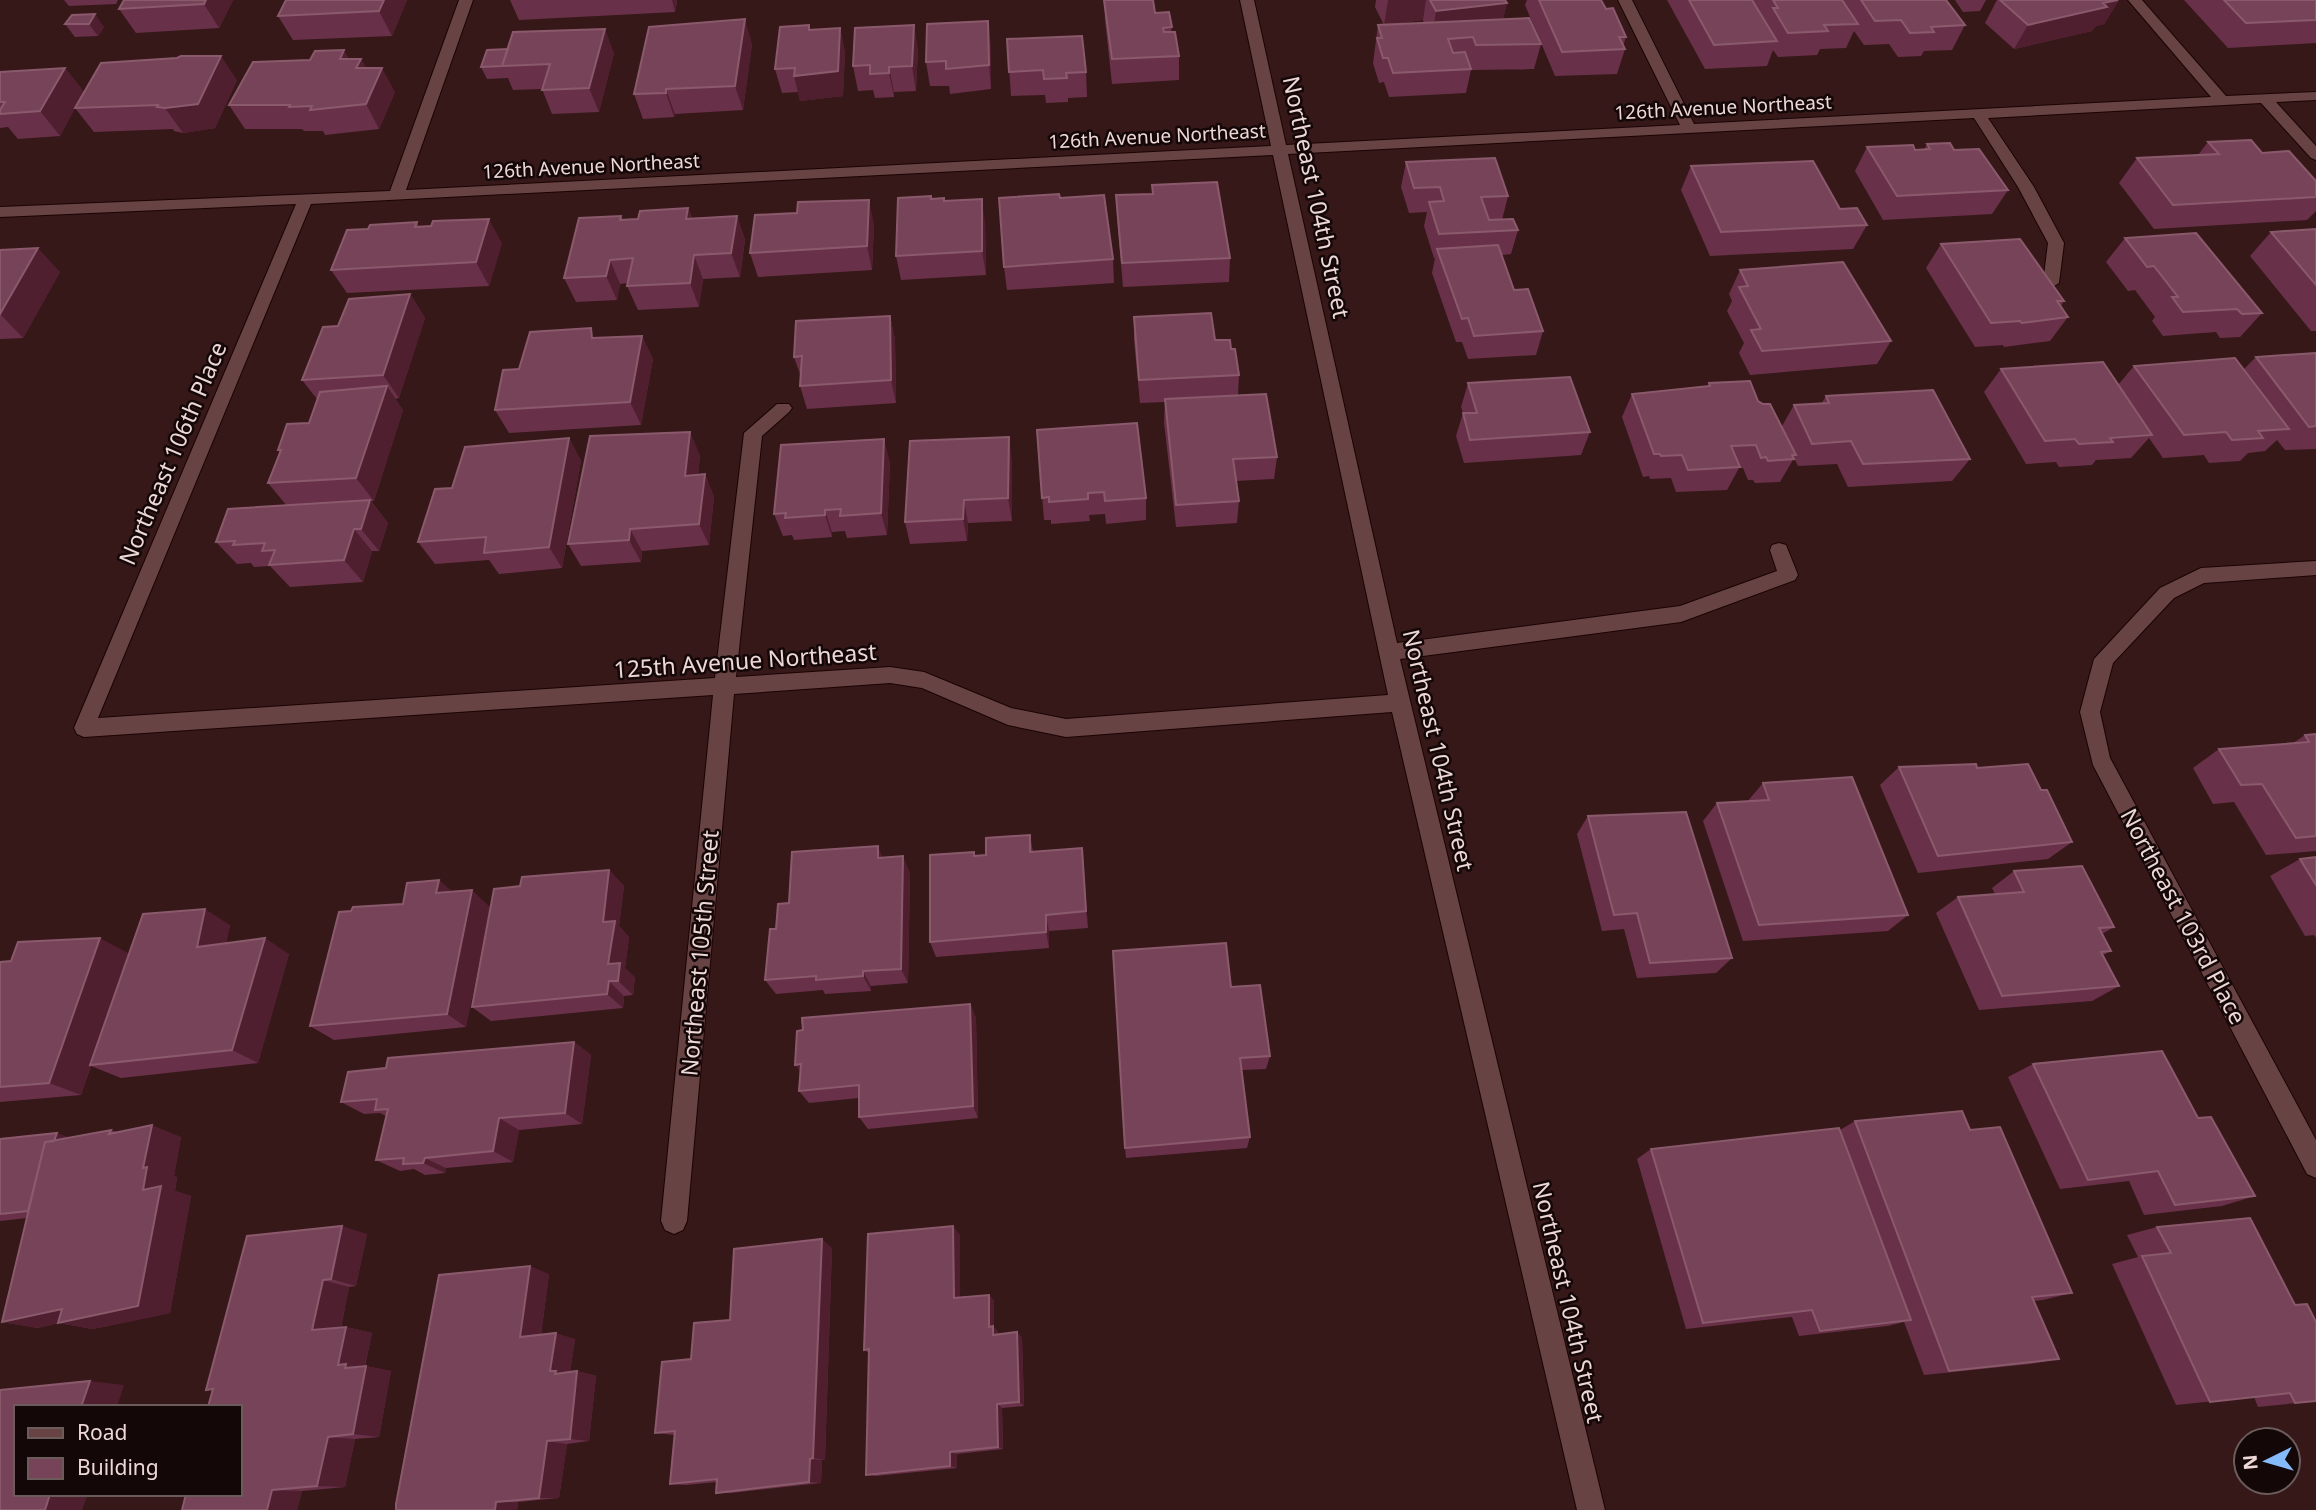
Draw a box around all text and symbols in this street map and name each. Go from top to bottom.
street label: Northeast 104th Street [1276,73,1358,321]
street label: 126th Avenue Northeast [1614,88,1832,126]
street label: 126th Avenue Northeast [1048,117,1266,155]
street label: 126th Avenue Northeast [482,147,700,185]
street label: Northeast 106th Place [111,337,233,569]
street label: Northeast 104th Street [1396,626,1482,874]
street label: 125th Avenue Northeast [613,635,877,685]
street label: Northeast 103rd Place [2114,803,2254,1029]
street label: Northeast 105th Street [672,829,726,1077]
street label: Northeast 104th Street [1526,1178,1612,1426]
legend [14,1405,242,1496]
text: Road [77,1418,127,1446]
north arrow [2232,1426,2302,1496]
text: Building [77,1453,159,1481]
text: N [2236,1454,2264,1471]

